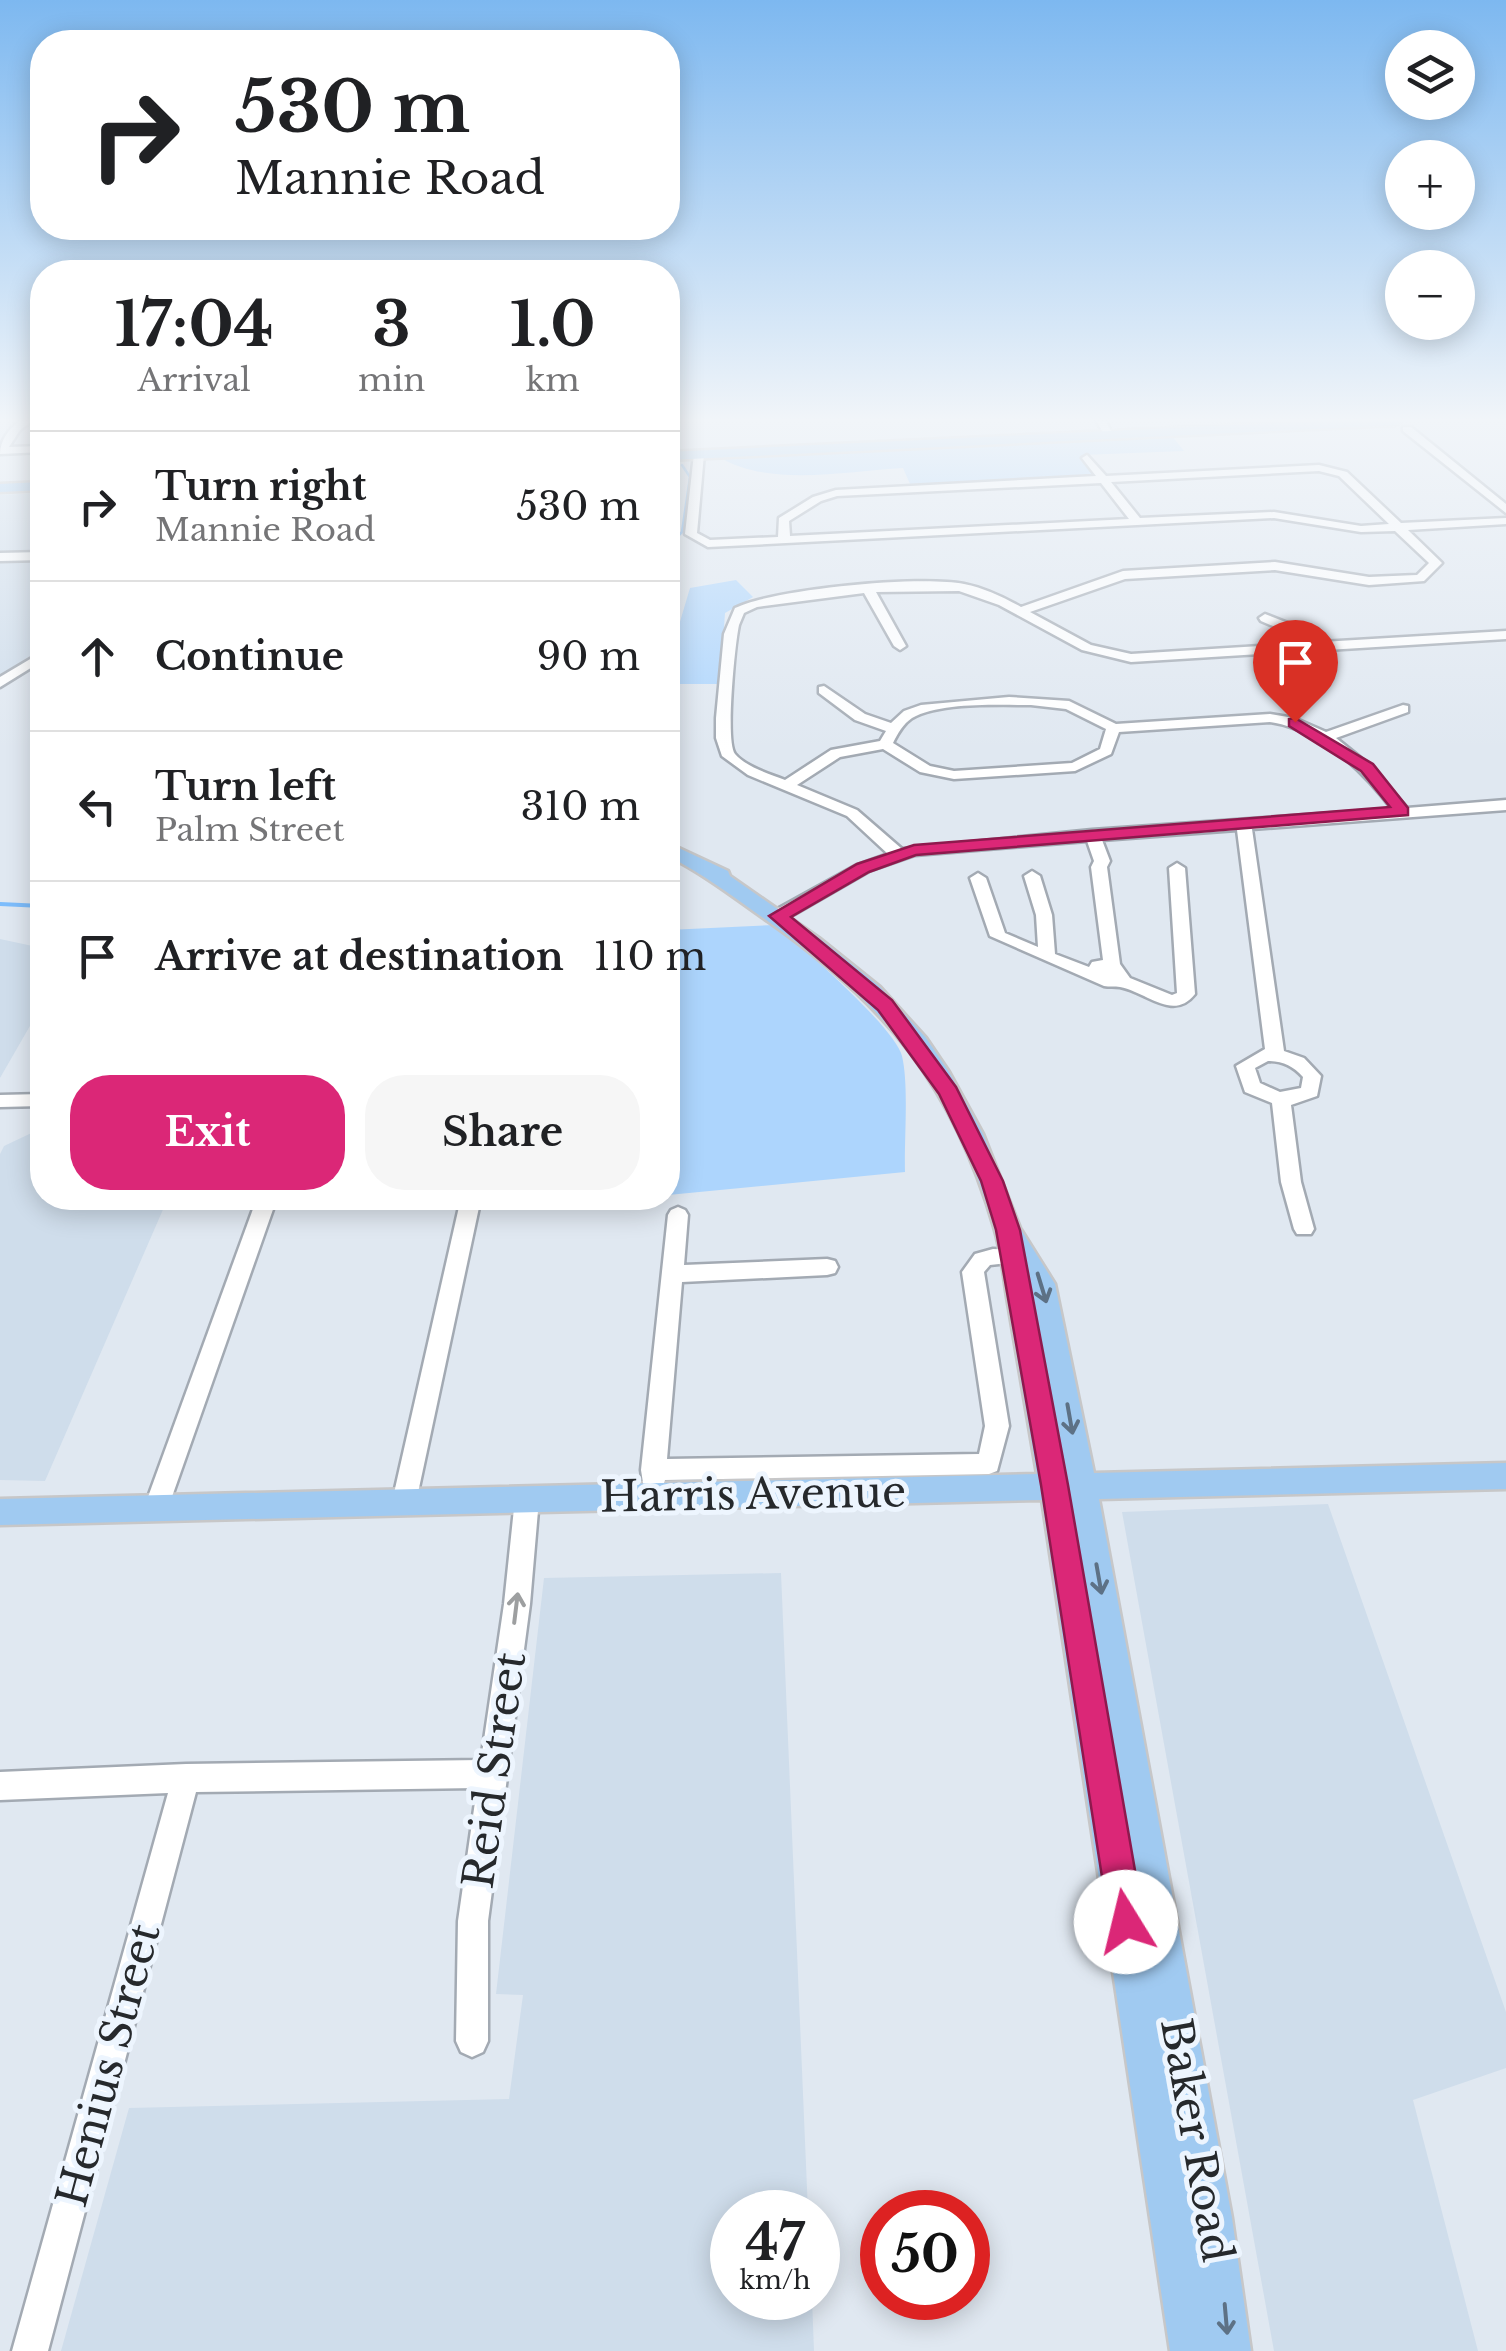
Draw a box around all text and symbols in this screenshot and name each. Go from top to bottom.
map controls [1385,30,1475,340]
button: layers [1385,30,1475,120]
text: 530 m [235,64,470,151]
icon: right [70,70,200,200]
button: + [1385,140,1475,230]
text: Mannie Road [235,150,545,206]
button: − [1385,250,1475,340]
text: 17:04 [114,288,274,362]
text: 3 [373,288,411,362]
text: 1.0 [510,288,596,362]
text: Arrival [137,360,251,400]
text: min [358,360,425,400]
text: km [526,360,580,400]
text: Turn right [155,463,366,510]
icon: right [70,479,125,534]
text: 530 m [516,483,640,530]
text: Mannie Road [155,510,375,550]
pin [1253,620,1338,723]
icon: ahead [70,629,125,684]
text: Continue [155,633,344,680]
text: 90 m [537,633,640,680]
icon: arrive [1268,635,1323,690]
text: Turn left [155,763,336,810]
icon: left [70,779,125,834]
text: 310 m [521,783,640,830]
text: Palm Street [155,810,345,850]
icon: arrive [70,929,125,984]
text: Arrive at destination [155,933,564,980]
text: 110 m [594,933,706,980]
button: Exit [70,1075,345,1190]
button: Share [365,1075,640,1190]
one-way arrow [1034,1272,1052,1304]
one-way arrow [1061,1402,1080,1435]
street label: Harris Avenue [600,1465,906,1523]
one-way arrow [1090,1563,1109,1595]
one-way arrow [507,1592,526,1625]
street label: Reid Street [452,1648,536,1891]
position arrow [1074,1870,1178,1974]
street label: Henius Street [45,1918,171,2212]
street label: Baker Road [1150,2014,1244,2266]
speed limit sign: 50 [860,2190,990,2320]
text: 47 [746,2211,805,2274]
text: km/h [740,2265,810,2296]
one-way arrow [1216,2303,1235,2335]

